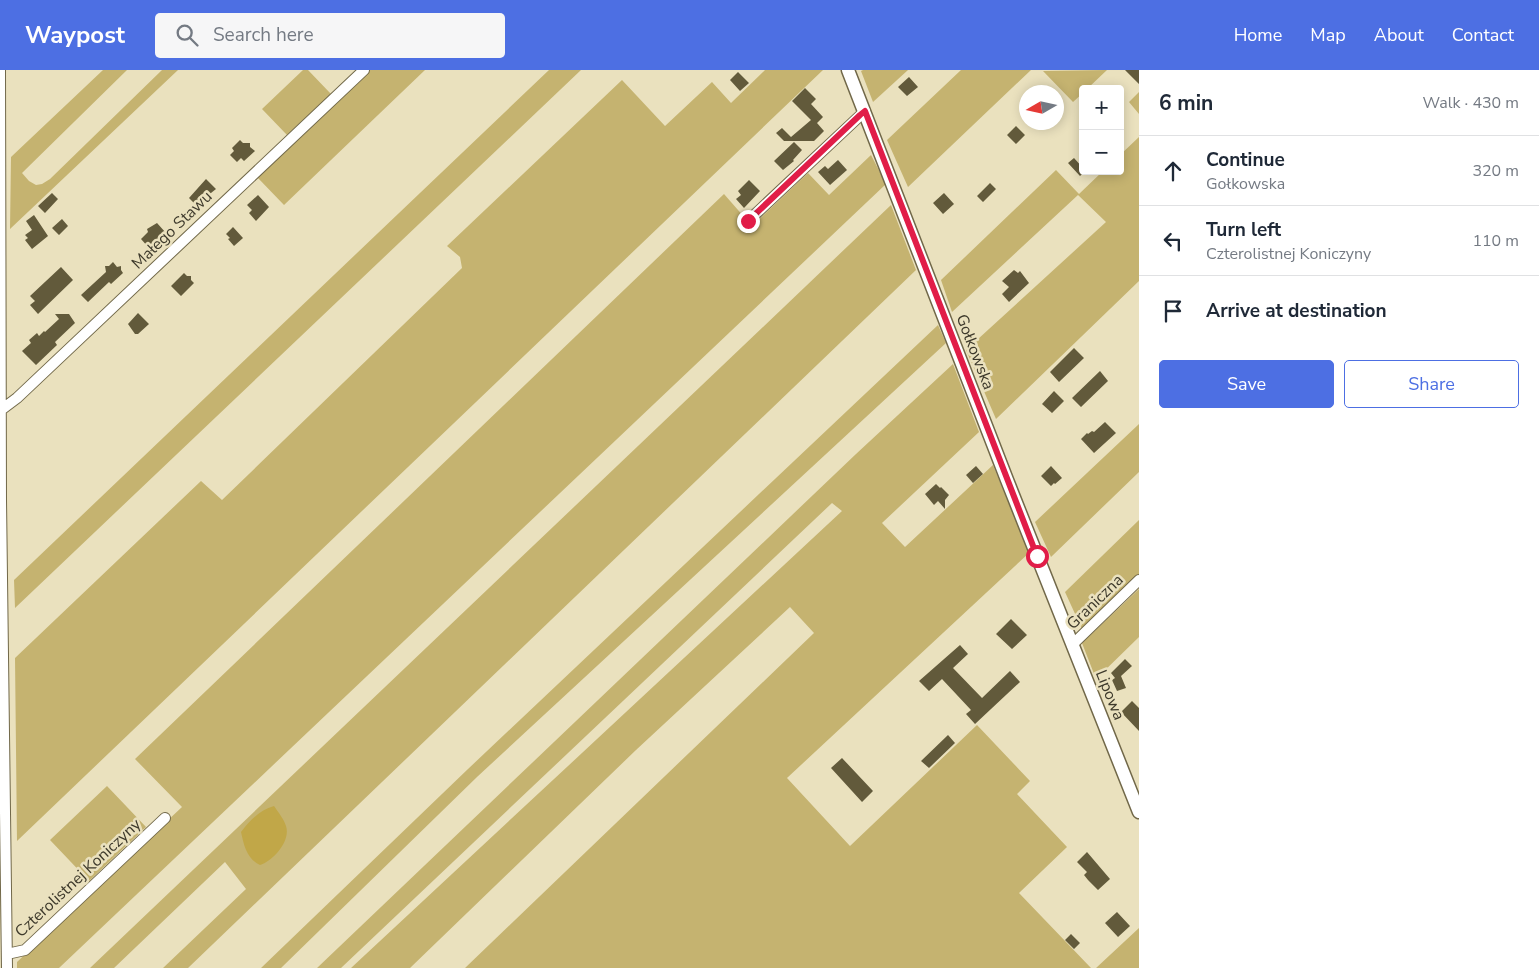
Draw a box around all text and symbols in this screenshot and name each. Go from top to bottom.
search box [155,13,505,58]
text: Waypost [25,19,125,51]
icon: search [173,21,201,49]
text: Search here [213,22,314,48]
text: Home [1234,23,1282,47]
text: Map [1310,23,1346,47]
text: About [1374,23,1424,47]
text: Contact [1452,23,1514,47]
north arrow [1019,85,1064,130]
map controls [1079,85,1124,175]
button: + [1079,85,1124,130]
text: 6 min [1159,89,1213,117]
text: Walk · 430 m [1423,92,1519,114]
button: − [1079,130,1124,175]
text: Continue [1206,147,1285,173]
icon: ahead [1159,157,1187,185]
text: 320 m [1472,160,1519,182]
text: Gołkowska [1206,173,1285,195]
street label: Małego Stawu [127,186,217,274]
route end [737,210,760,233]
text: Turn left [1206,217,1281,243]
icon: left [1159,227,1187,255]
text: 110 m [1472,230,1519,252]
text: Czterolistnej Koniczyny [1206,243,1371,265]
icon: arrive [1159,297,1187,325]
text: Arrive at destination [1206,298,1387,324]
street label: Gołkowska [951,311,999,393]
button: Save [1159,360,1334,408]
button: Share [1344,360,1519,408]
route start [1026,545,1049,568]
street label: Graniczna [1062,569,1128,635]
street label: Lipowa [1090,667,1130,723]
street label: Czterolistnej Koniczyny [10,813,147,942]

